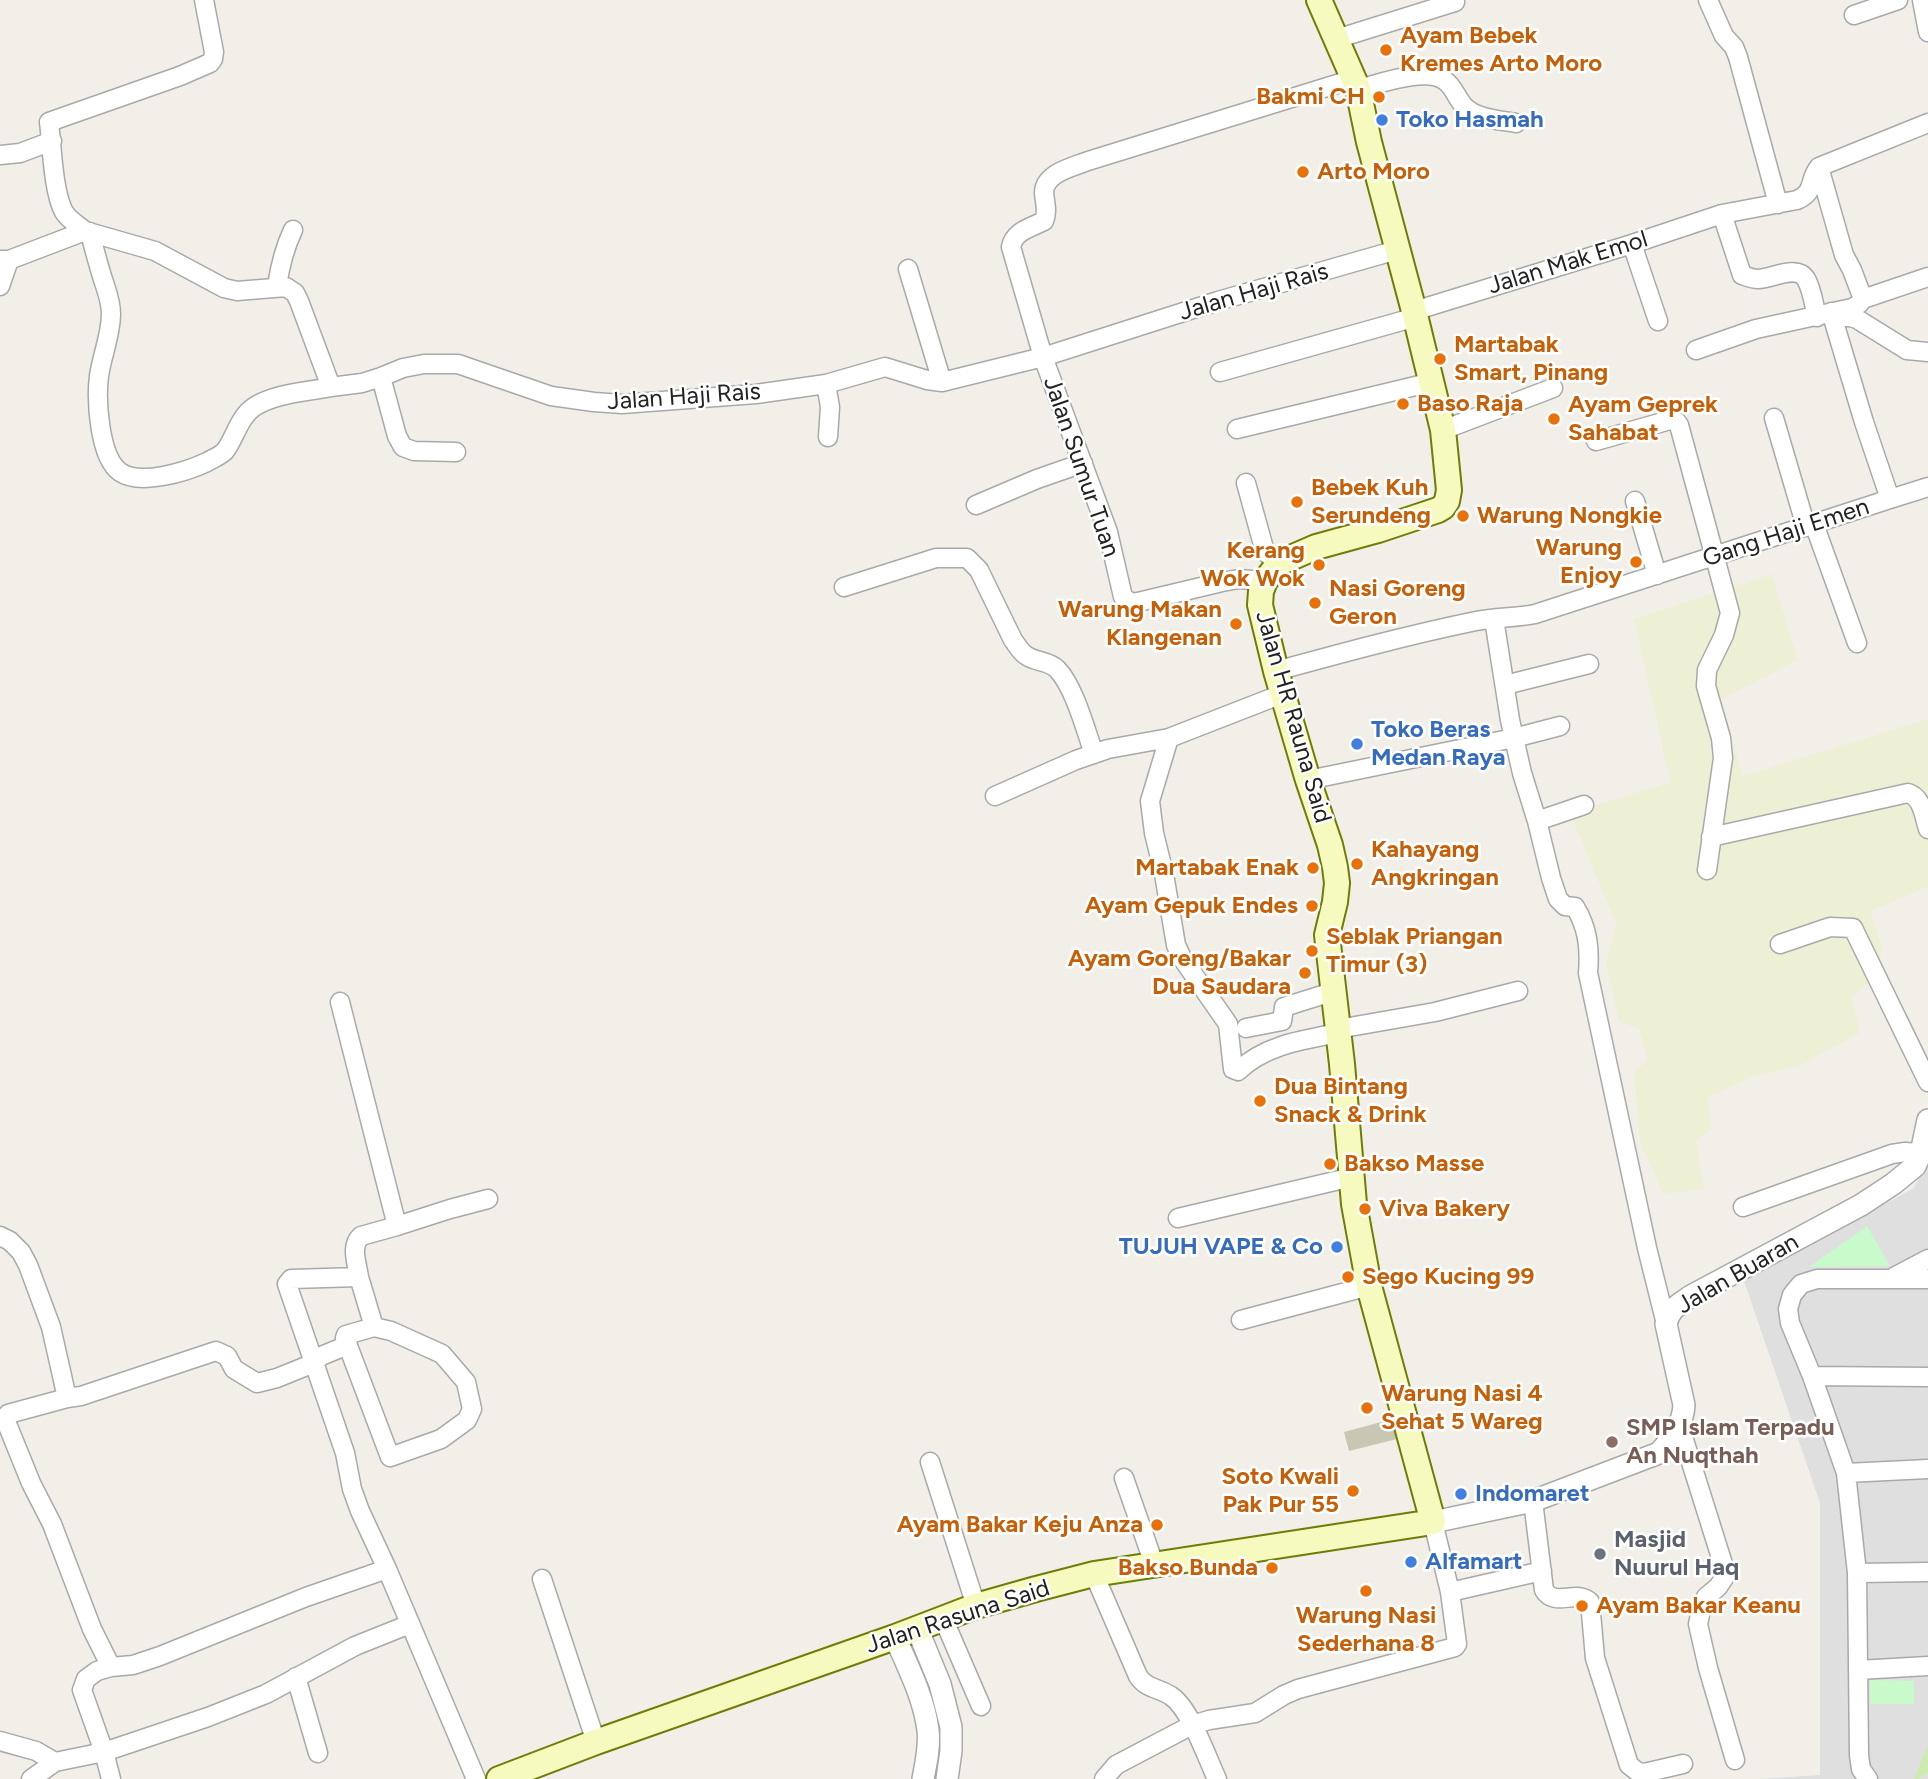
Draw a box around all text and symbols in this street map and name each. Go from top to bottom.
place label: Ayam Bebek Kremes Arto Moro [1400,22,1602,78]
marker: Ayam Bebek Kremes Arto Moro [1378,42,1394,58]
place label: Bakmi CH [1256,83,1365,111]
marker: Bakmi CH [1371,89,1387,105]
place label: Toko Hasmah [1396,106,1544,134]
marker: Toko Hasmah [1374,112,1390,128]
place label: Arto Moro [1317,158,1430,186]
marker: Arto Moro [1295,164,1311,180]
street label: Jalan Mak Emol [1485,225,1651,301]
street label: Jalan Haji Rais [1176,257,1332,327]
place label: Martabak Smart, Pinang [1454,331,1608,387]
marker: Martabak Smart, Pinang [1432,351,1448,367]
street label: Jalan Sumur Tuan [1037,373,1125,561]
street label: Jalan Haji Rais [606,377,762,417]
place label: Baso Raja [1417,390,1523,418]
place label: Ayam Geprek Sahabat [1568,391,1718,447]
marker: Baso Raja [1395,396,1411,412]
marker: Ayam Geprek Sahabat [1546,411,1562,427]
place label: Bebek Kuh Serundeng [1311,474,1431,530]
street label: Gang Haji Emen [1699,493,1873,573]
marker: Bebek Kuh Serundeng [1289,494,1305,510]
place label: Warung Nongkie [1477,502,1662,530]
marker: Warung Nongkie [1455,508,1471,524]
place label: Warung Enjoy [1536,534,1622,590]
place label: Kerang Wok Wok [1200,537,1305,593]
marker: Warung Enjoy [1628,554,1644,570]
marker: Kerang Wok Wok [1311,557,1327,573]
place label: Nasi Goreng Geron [1329,575,1466,631]
marker: Nasi Goreng Geron [1307,595,1323,611]
place label: Warung Makan Klangenan [1058,596,1222,652]
street label: Jalan HR Rauna Said [1249,608,1337,826]
marker: Warung Makan Klangenan [1228,616,1244,632]
place label: Toko Beras Medan Raya [1371,716,1505,772]
marker: Toko Beras Medan Raya [1349,736,1365,752]
place label: Kahayang Angkringan [1371,836,1499,892]
place label: Martabak Enak [1135,854,1299,882]
marker: Kahayang Angkringan [1349,856,1365,872]
marker: Martabak Enak [1305,860,1321,876]
place label: Ayam Gepuk Endes [1085,892,1298,920]
marker: Ayam Gepuk Endes [1304,898,1320,914]
place label: Seblak Priangan Timur (3) [1326,923,1503,979]
marker: Seblak Priangan Timur (3) [1304,943,1320,959]
place label: Ayam Goreng/Bakar Dua Saudara [1068,945,1291,1001]
marker: Ayam Goreng/Bakar Dua Saudara [1297,965,1313,981]
place label: Dua Bintang Snack & Drink [1274,1073,1427,1129]
marker: Dua Bintang Snack & Drink [1252,1093,1268,1109]
place label: Bakso Masse [1344,1150,1484,1178]
marker: Bakso Masse [1322,1156,1338,1172]
place label: Viva Bakery [1379,1195,1510,1223]
marker: Viva Bakery [1357,1201,1373,1217]
street label: Jalan Buaran [1672,1228,1804,1320]
place label: TUJUH VAPE & Co [1119,1233,1323,1261]
marker: TUJUH VAPE & Co [1329,1239,1345,1255]
place label: Sego Kucing 99 [1362,1263,1534,1291]
marker: Sego Kucing 99 [1340,1269,1356,1285]
place label: Warung Nasi 4 Sehat 5 Wareg [1381,1380,1543,1436]
marker: Warung Nasi 4 Sehat 5 Wareg [1359,1400,1375,1416]
place label: SMP Islam Terpadu An Nuqthah [1626,1414,1835,1470]
marker: SMP Islam Terpadu An Nuqthah [1604,1434,1620,1450]
place label: Soto Kwali Pak Pur 55 [1221,1463,1339,1519]
place label: Indomaret [1475,1480,1590,1508]
marker: Soto Kwali Pak Pur 55 [1345,1483,1361,1499]
marker: Indomaret [1453,1486,1469,1502]
place label: Ayam Bakar Keju Anza [897,1511,1143,1539]
marker: Ayam Bakar Keju Anza [1149,1517,1165,1533]
place label: Masjid Nuurul Haq [1614,1526,1739,1582]
marker: Masjid Nuurul Haq [1592,1546,1608,1562]
place label: Alfamart [1425,1548,1522,1576]
place label: Bakso Bunda [1118,1554,1258,1582]
marker: Alfamart [1403,1554,1419,1570]
marker: Bakso Bunda [1264,1560,1280,1576]
street label: Jalan Rasuna Said [863,1574,1053,1660]
marker: Warung Nasi Sederhana 8 [1358,1583,1374,1599]
place label: Ayam Bakar Keanu [1596,1592,1801,1620]
marker: Ayam Bakar Keanu [1574,1598,1590,1614]
place label: Warung Nasi Sederhana 8 [1296,1602,1436,1658]

